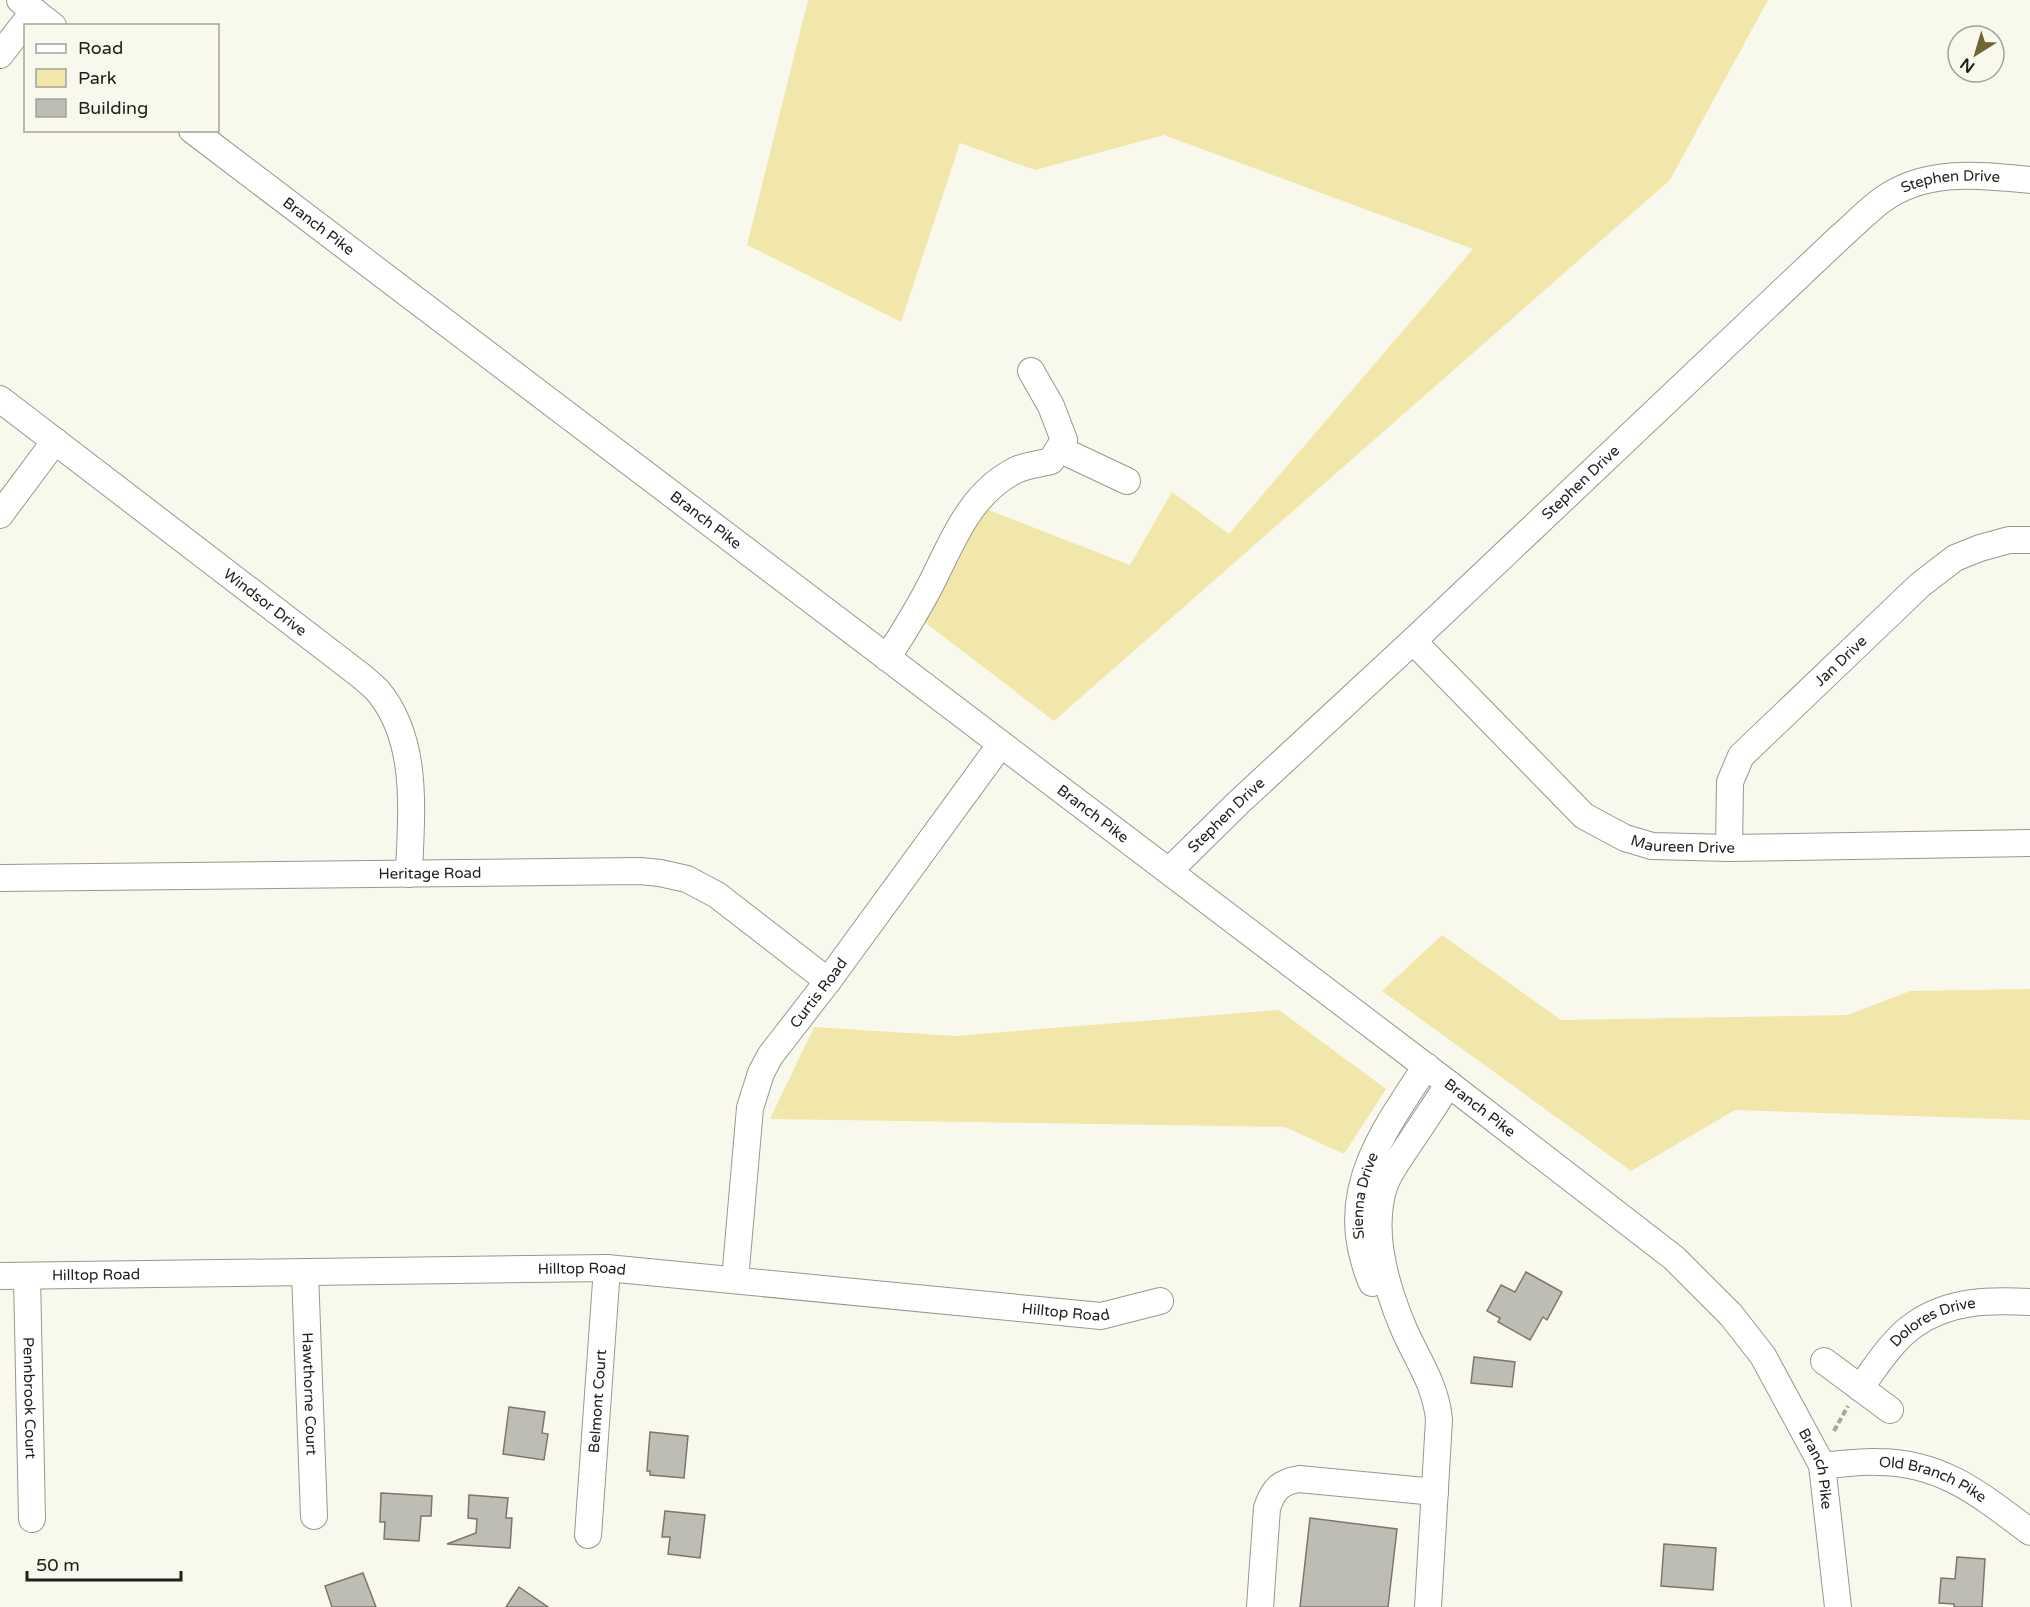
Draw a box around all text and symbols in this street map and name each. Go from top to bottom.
legend [24,24,219,132]
north arrow [1946,24,2006,84]
text: Road [78,37,123,59]
text: N [1956,53,1979,77]
text: Park [78,67,117,89]
text: Building [78,97,148,119]
street label: Stephen Drive [1898,167,2001,197]
street label: Branch Pike [279,193,358,259]
street label: Stephen Drive [1538,442,1623,523]
street label: Branch Pike [667,487,745,553]
street label: Windsor Drive [220,565,310,640]
street label: Jan Drive [1811,632,1871,690]
street label: Stephen Drive [1184,774,1269,856]
street label: Branch Pike [1054,781,1132,847]
street label: Maureen Drive [1629,831,1735,857]
street label: Heritage Road [378,864,482,883]
street label: Curtis Road [786,954,851,1032]
street label: Branch Pike [1441,1075,1519,1141]
street label: Sienna Drive [1349,1149,1382,1240]
street label: Hilltop Road [538,1259,627,1279]
street label: Hilltop Road [52,1265,140,1284]
street label: Dolores Drive [1886,1294,1977,1351]
street label: Hilltop Road [1021,1299,1112,1325]
street label: Hawthorne Court [298,1332,321,1456]
street label: Pennbrook Court [19,1337,40,1459]
street label: Belmont Court [585,1349,610,1454]
street label: Branch Pike [1795,1425,1836,1510]
street label: Old Branch Pike [1879,1453,1990,1506]
scale bar [27,1544,182,1582]
text: 50 m [36,1554,80,1576]

